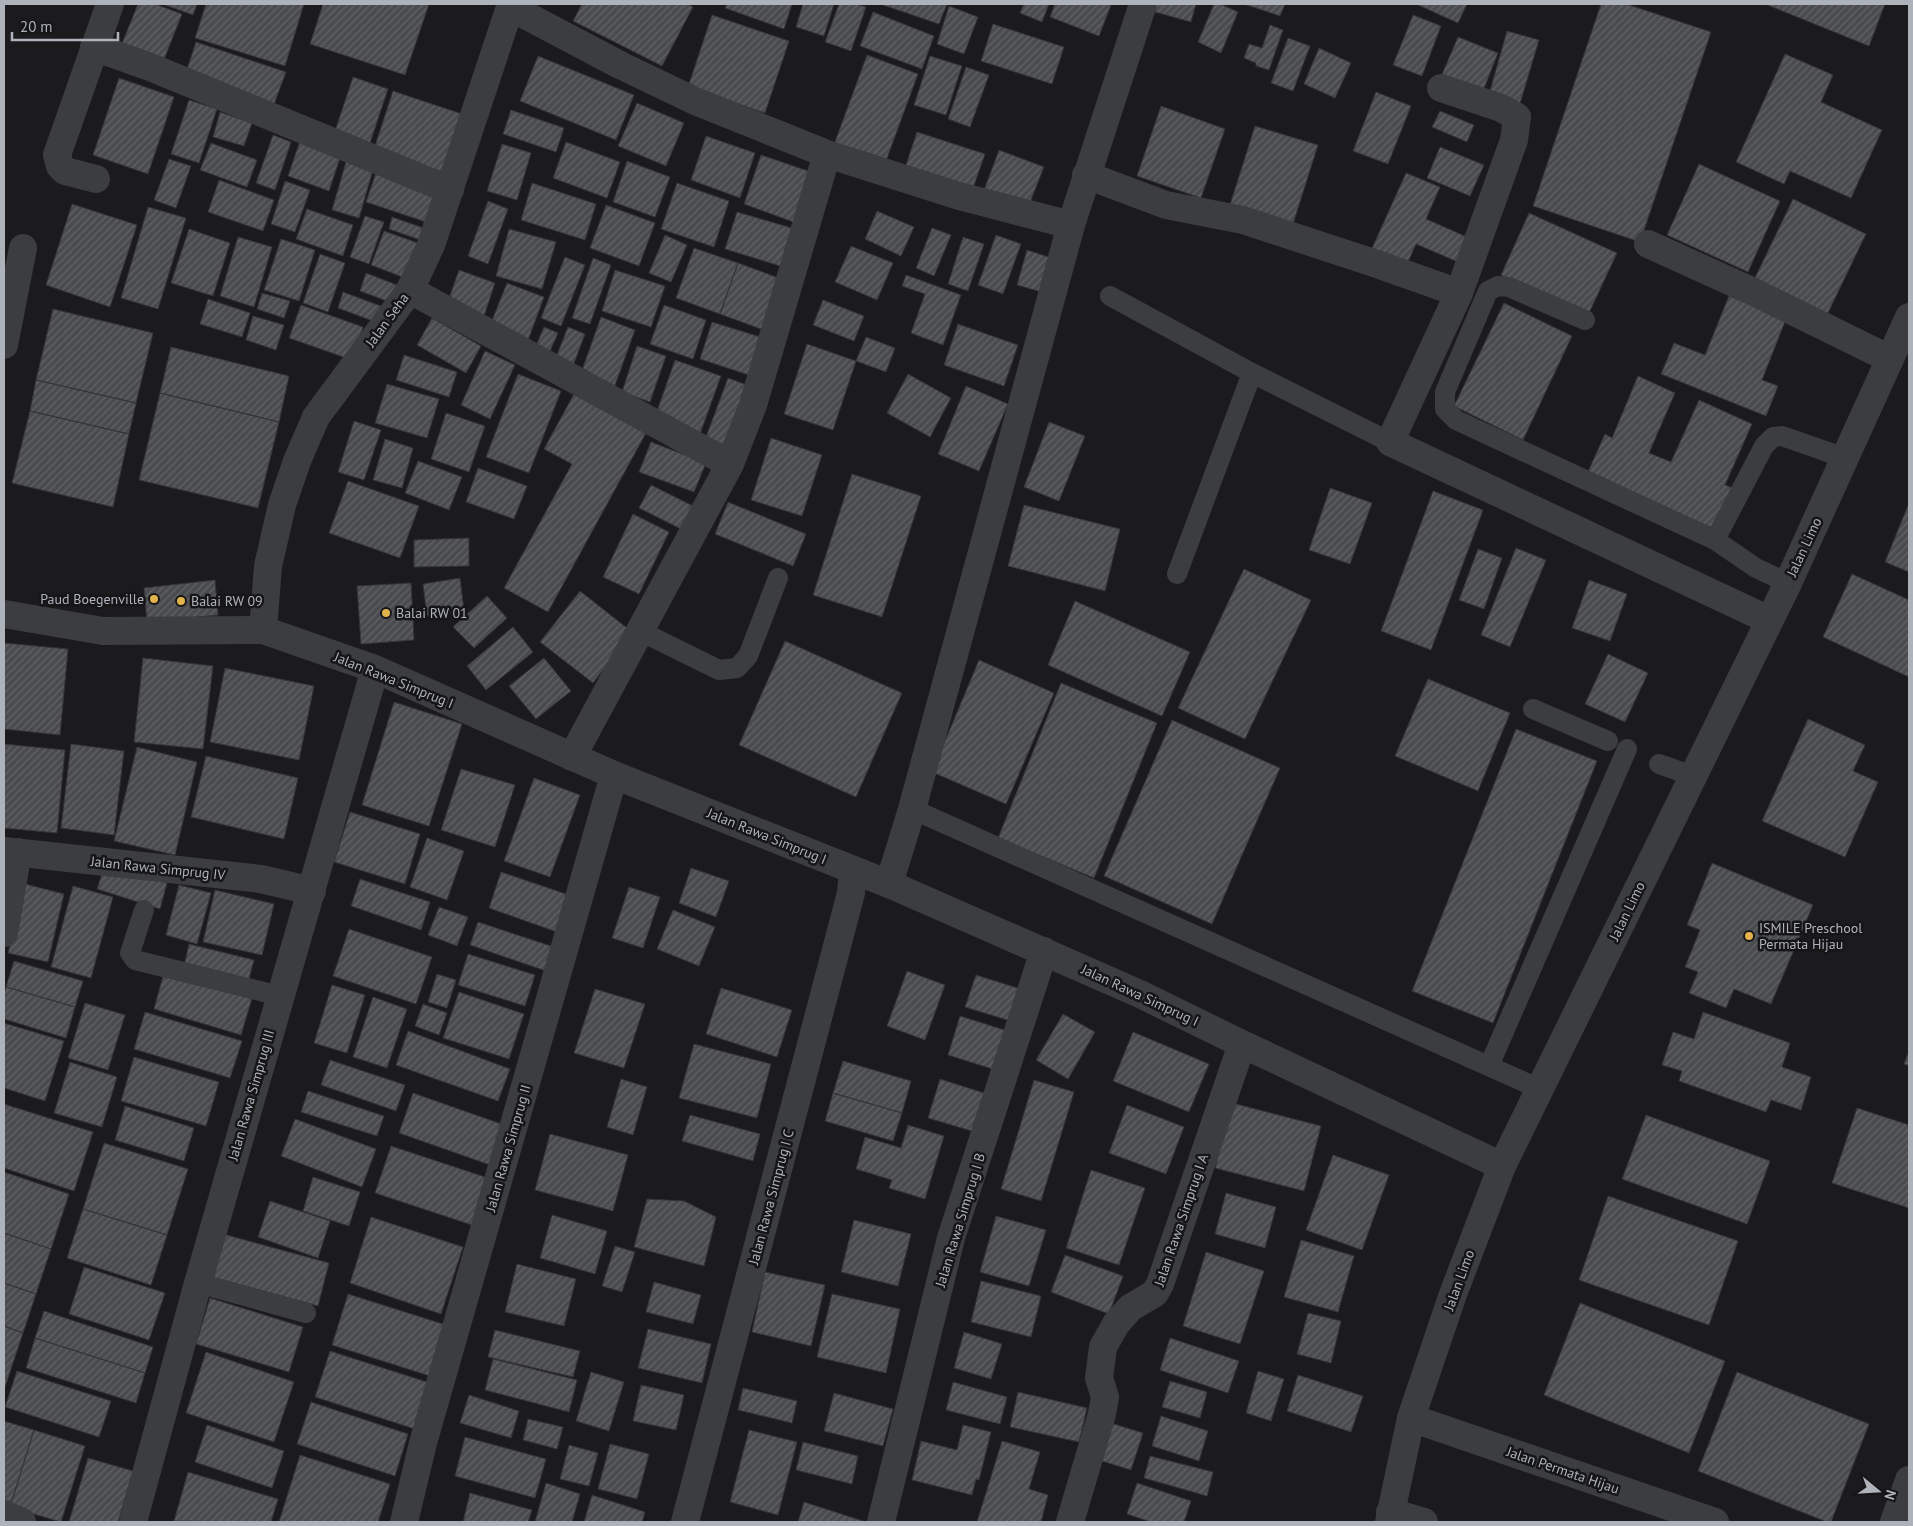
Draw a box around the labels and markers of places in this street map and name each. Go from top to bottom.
place label: Paud Boegenville [40,590,144,608]
place label: Balai RW 09 [191,592,263,610]
marker: Paud Boegenville [148,593,160,605]
marker: Balai RW 09 [175,595,187,607]
place label: Balai RW 01 [396,604,468,622]
marker: Balai RW 01 [380,607,392,619]
place label: ISMILE Preschool Permata Hijau [1759,919,1862,953]
marker: ISMILE Preschool Permata Hijau [1743,930,1755,942]

